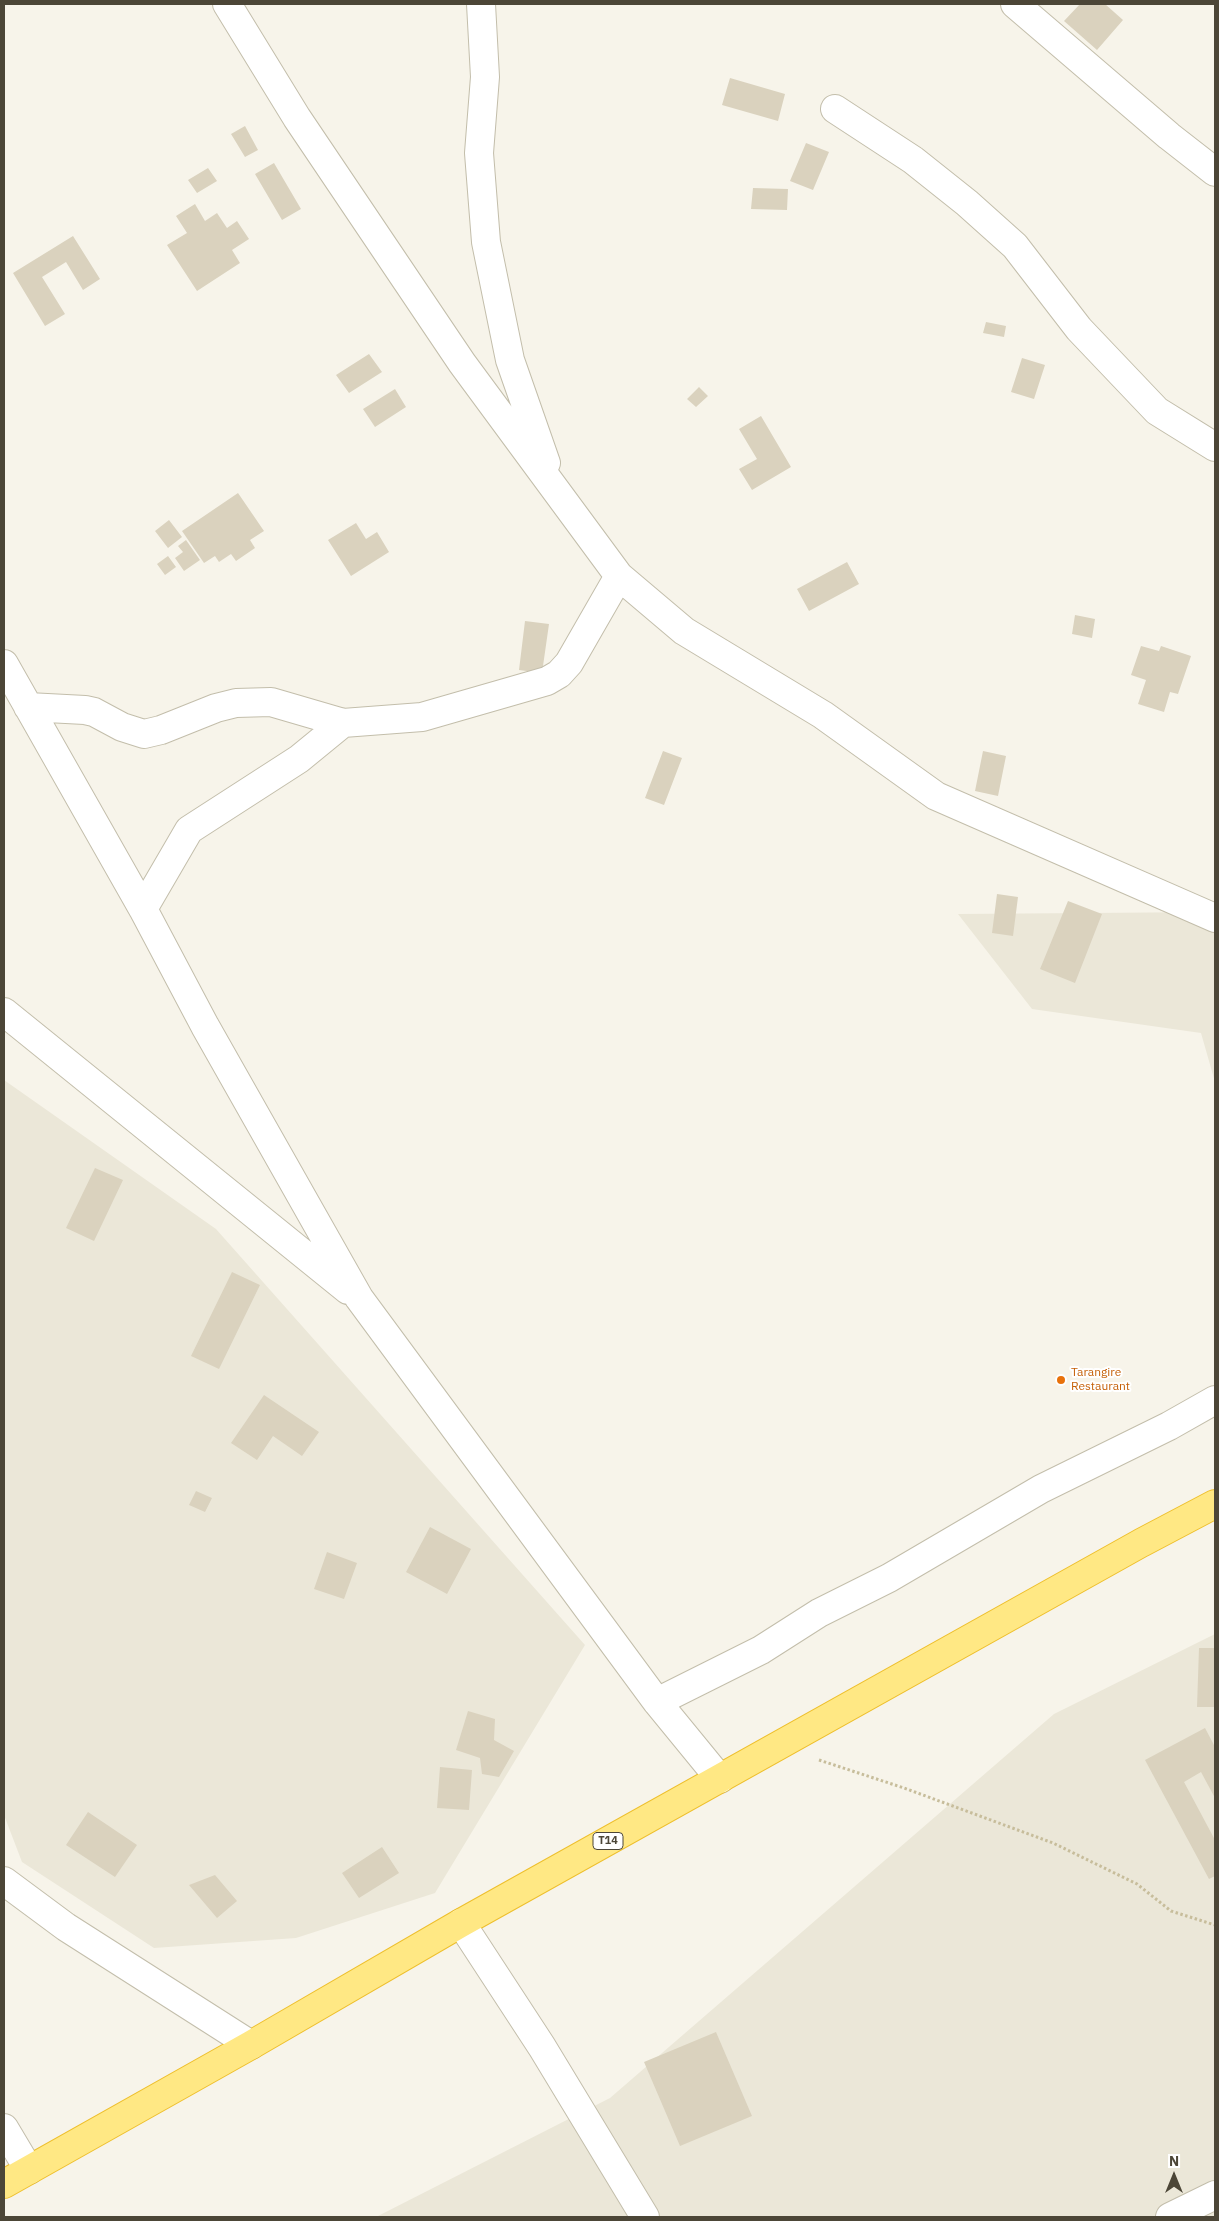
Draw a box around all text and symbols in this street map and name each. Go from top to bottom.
place label: Tarangire Restaurant [1071,1366,1130,1394]
marker: Tarangire Restaurant [1055,1374,1067,1386]
road number: T14 [593,1832,623,1850]
north arrow [1149,2151,1199,2201]
text: N [1169,2152,1179,2170]

